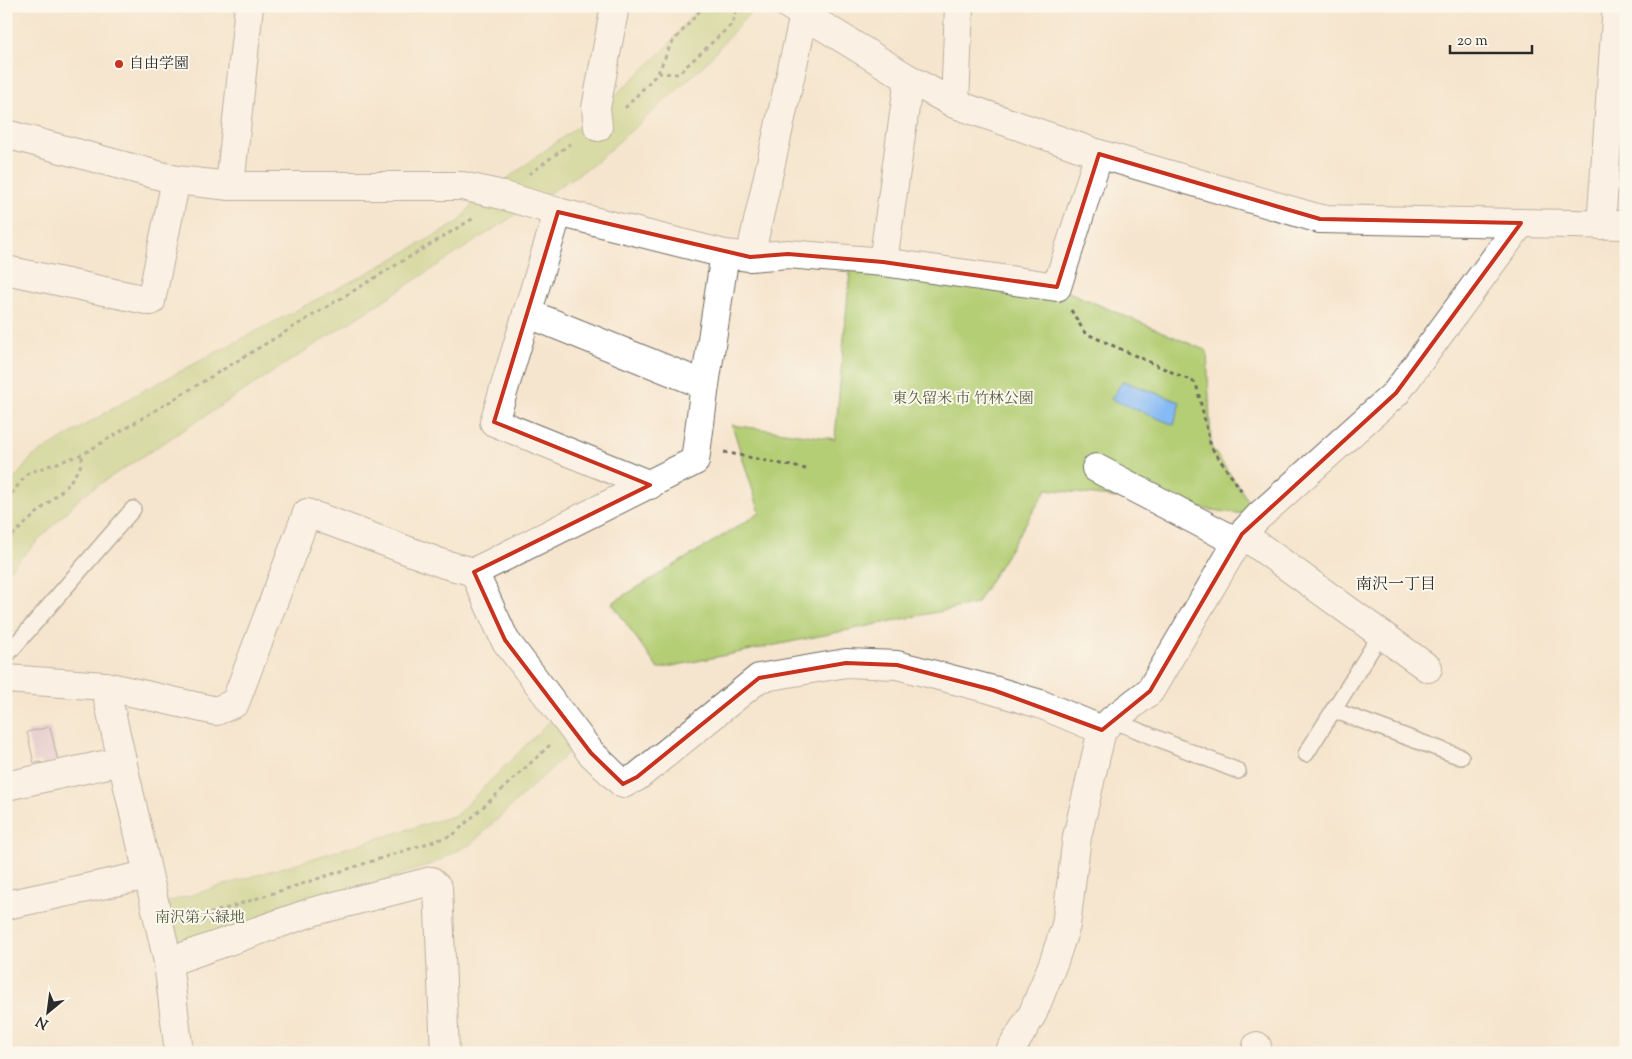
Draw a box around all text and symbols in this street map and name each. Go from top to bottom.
scale bar [1450,22,1532,54]
text: 20 m [1457,31,1488,52]
place label: 自由学園 [129,54,189,75]
marker: 自由学園 [113,58,125,70]
park label: 東久留米 市 竹林公園 [892,389,1034,410]
district label: 南沢一丁目 [1356,574,1436,597]
park label: 南沢第六緑地 [155,908,245,929]
north arrow [22,986,72,1036]
text: N [33,1010,52,1033]

